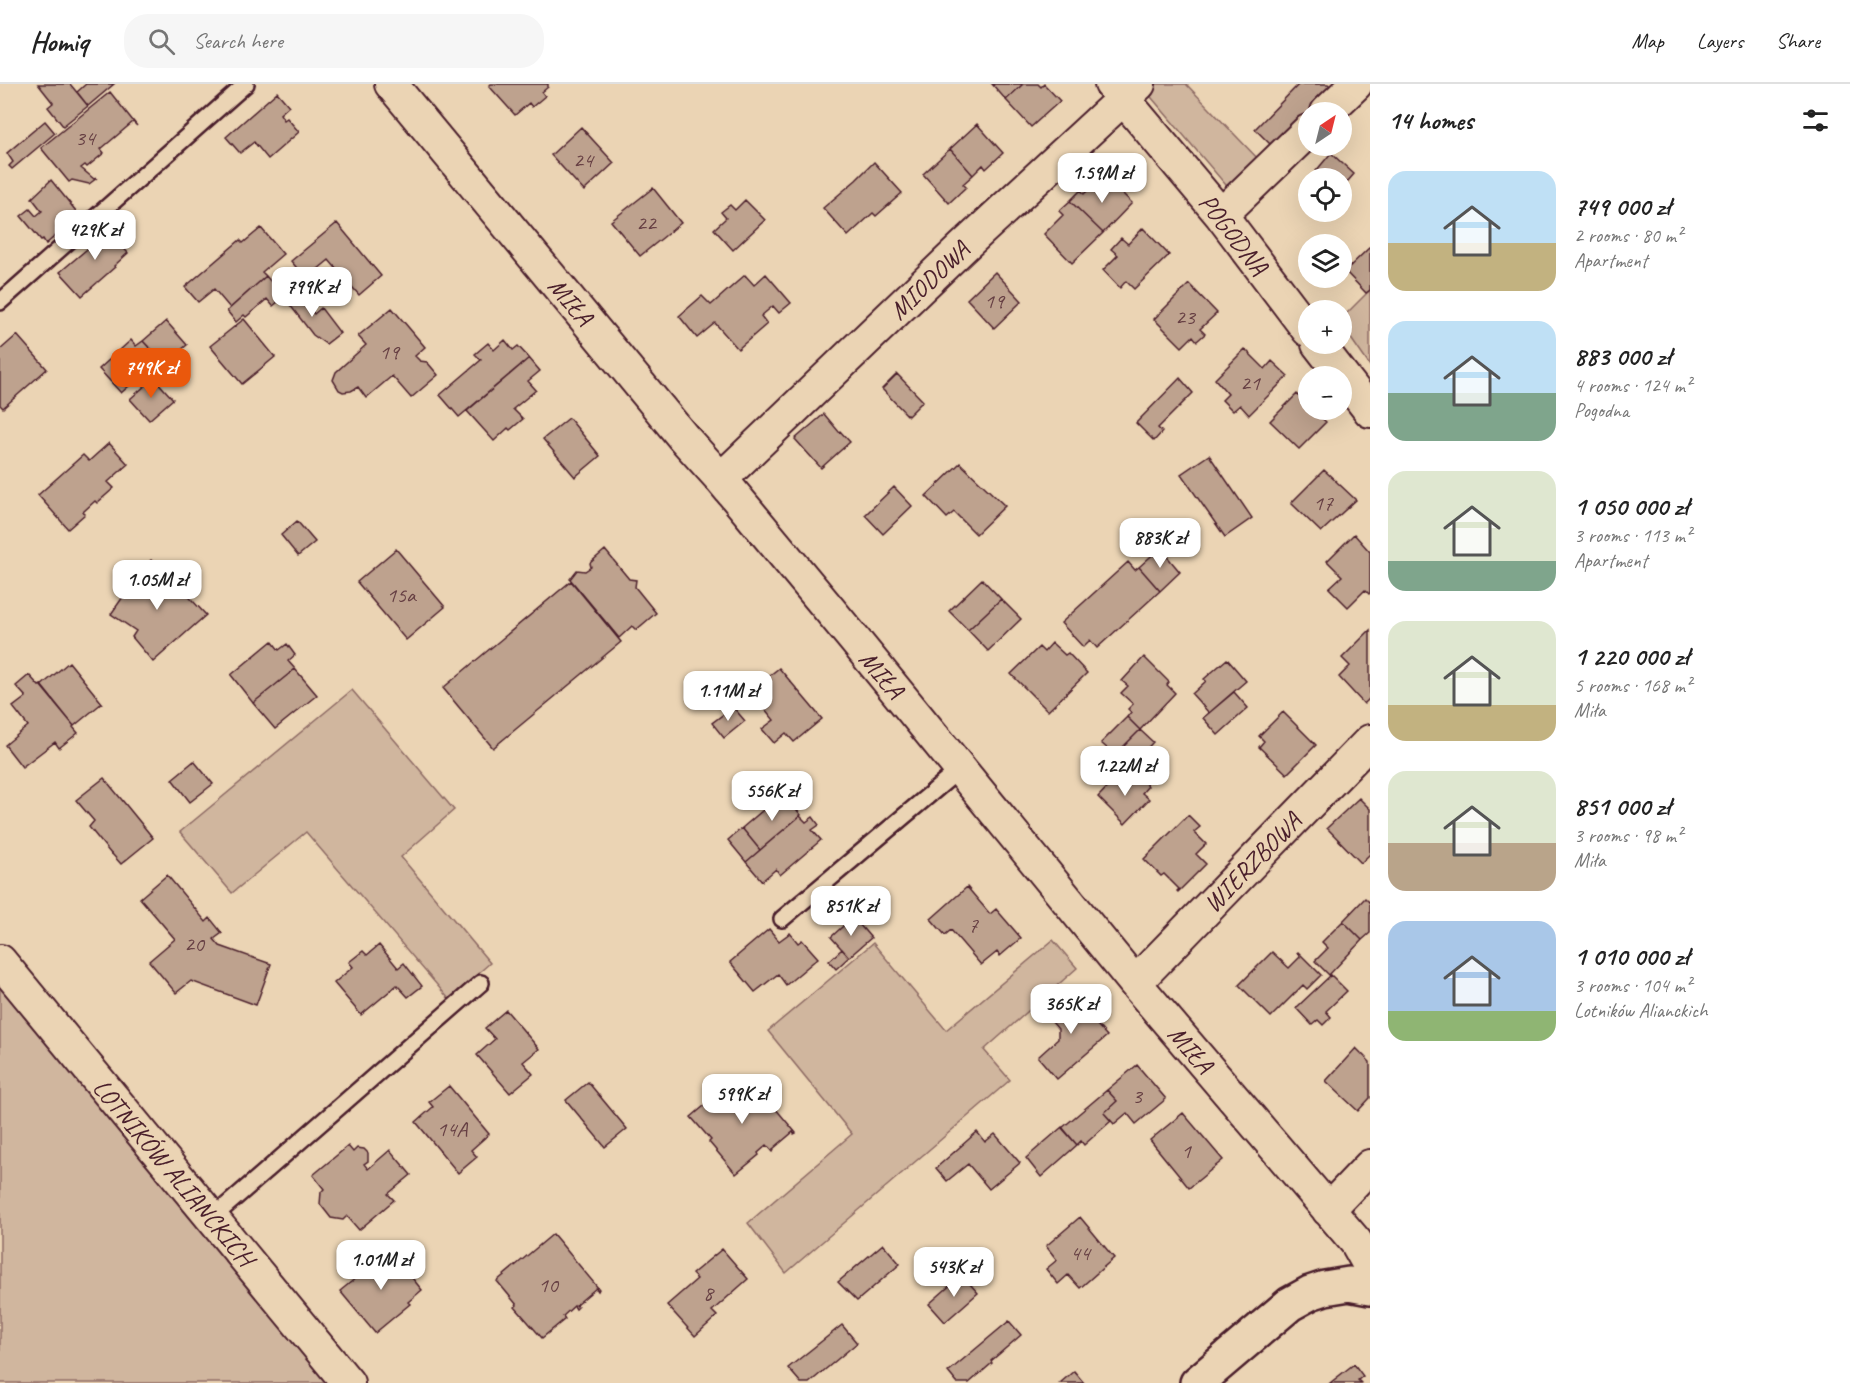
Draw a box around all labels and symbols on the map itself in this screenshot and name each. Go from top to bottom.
north arrow [1298,102,1352,156]
house number: 34 [75,124,97,152]
house number: 24 [573,146,595,174]
pin: 1.59M zł [1040,153,1164,204]
street label: POGODNA [1192,187,1276,282]
house number: 22 [636,209,658,237]
pin: 429K zł [40,210,150,261]
street label: MIODOWA [882,233,978,327]
pin: 799K zł [257,267,367,318]
street label: MIŁA [541,270,602,334]
house number: 19 [984,287,1006,315]
house number: 23 [1175,303,1197,331]
house number: 19 [379,338,401,366]
pin: 749K zł [96,348,206,399]
house number: 21 [1240,369,1261,397]
house number: 17 [1313,489,1334,517]
pin: 883K zł [1105,518,1215,569]
pin: 1.05M zł [95,560,219,611]
house number: 15a [386,581,417,609]
street label: MIŁA [852,643,913,707]
pin: 1.11M zł [666,671,790,722]
pin: 1.22M zł [1063,746,1187,797]
pin: 556K zł [717,771,827,822]
street label: WIERZBOWA [1196,804,1310,920]
pin: 851K zł [796,886,906,937]
house number: 7 [968,911,979,939]
house number: 20 [184,930,206,958]
pin: 365K zł [1016,984,1126,1035]
street label: MIŁA [1161,1018,1222,1082]
street label: LOTNIKÓW ALIANCKICH [86,1072,264,1276]
pin: 599K zł [687,1074,797,1125]
house number: 3 [1132,1082,1144,1110]
house number: 14A [437,1115,468,1143]
house number: 1 [1181,1137,1192,1165]
house number: 44 [1070,1239,1092,1267]
pin: 1.01M zł [319,1240,443,1291]
pin: 543K zł [899,1247,1009,1298]
house number: 10 [538,1271,560,1299]
house number: 8 [703,1279,715,1307]

